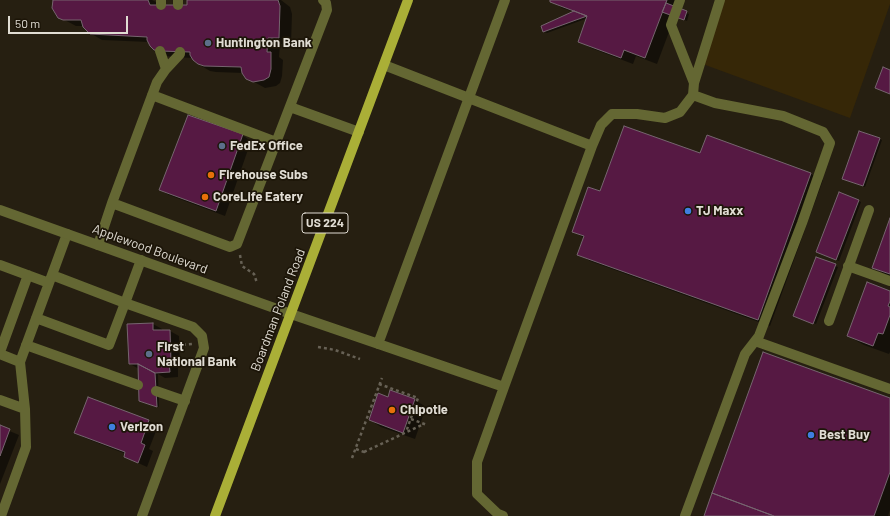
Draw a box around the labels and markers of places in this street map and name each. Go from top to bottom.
place label: Huntington Bank [216,35,312,51]
marker: Huntington Bank [203,38,213,48]
place label: FedEx Office [230,138,303,154]
marker: FedEx Office [217,141,227,151]
place label: Firehouse Subs [219,167,308,183]
marker: Firehouse Subs [206,170,216,180]
place label: CoreLife Eatery [213,189,303,205]
marker: CoreLife Eatery [200,192,210,202]
place label: TJ Maxx [696,203,743,219]
marker: TJ Maxx [683,206,693,216]
place label: First National Bank [157,339,237,370]
marker: First National Bank [144,349,154,359]
place label: Chipotle [400,402,448,418]
marker: Chipotle [387,405,397,415]
place label: Verizon [120,419,163,435]
marker: Verizon [107,422,117,432]
place label: Best Buy [819,427,870,443]
marker: Best Buy [806,430,816,440]

